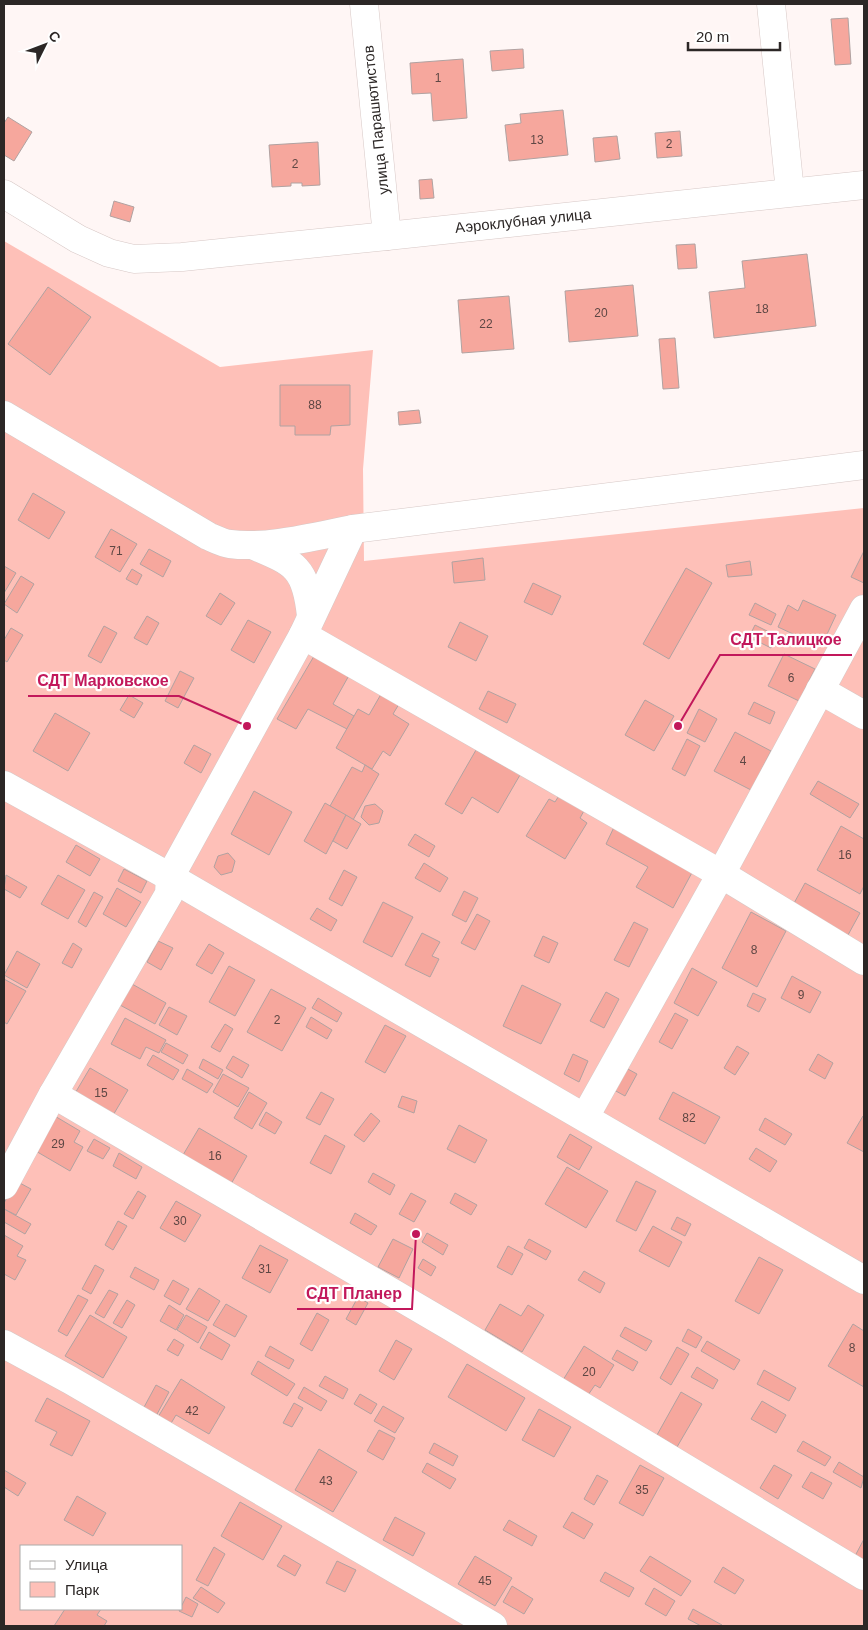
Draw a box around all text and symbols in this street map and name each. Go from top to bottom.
north arrow [20,20,70,70]
scale bar [688,20,780,52]
text: С [45,27,64,45]
text: 20 m [696,28,729,45]
street label: улица Парашютистов [359,45,392,195]
house number: 1 [435,71,442,85]
house number: 13 [530,133,544,147]
house number: 2 [666,137,673,151]
house number: 2 [292,157,299,171]
street label: Аэроклубная улица [454,205,592,236]
house number: 18 [755,302,769,316]
house number: 20 [594,306,608,320]
house number: 22 [479,317,493,331]
house number: 88 [308,398,322,412]
house number: 71 [109,544,123,558]
callout: СДТ Талицкое [720,624,852,655]
text: СДТ Талицкое [730,631,842,648]
callout: СДТ Марковское [28,665,179,696]
house number: 6 [788,671,795,685]
text: СДТ Марковское [37,672,169,689]
house number: 4 [740,754,747,768]
house number: 16 [838,848,852,862]
house number: 8 [751,943,758,957]
house number: 9 [798,988,805,1002]
house number: 2 [274,1013,281,1027]
house number: 15 [94,1086,108,1100]
house number: 82 [682,1111,696,1125]
house number: 29 [51,1137,65,1151]
house number: 16 [208,1149,222,1163]
house number: 30 [173,1214,187,1228]
house number: 31 [258,1262,272,1276]
callout: СДТ Планер [297,1278,412,1309]
text: СДТ Планер [306,1285,402,1302]
house number: 8 [849,1341,856,1355]
house number: 20 [582,1365,596,1379]
house number: 42 [185,1404,199,1418]
house number: 43 [319,1474,333,1488]
house number: 35 [635,1483,649,1497]
legend [20,1545,182,1610]
text: Улица [65,1556,108,1573]
house number: 45 [478,1574,492,1588]
text: Парк [65,1581,99,1598]

